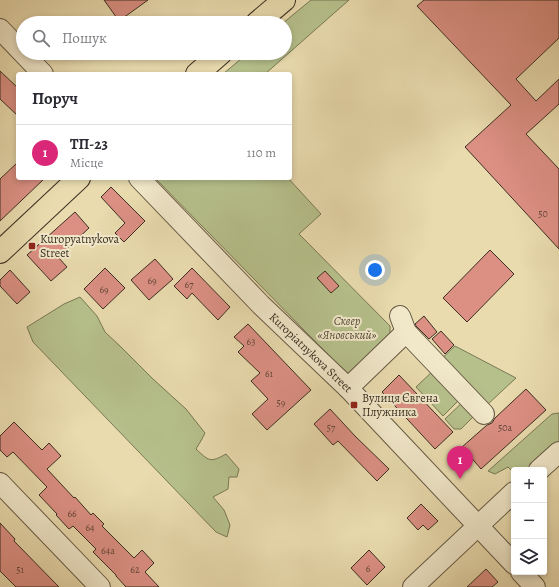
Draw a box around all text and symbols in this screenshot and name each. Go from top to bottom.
search box [16,16,292,60]
icon: search [30,27,52,49]
text: Пошук [62,28,107,48]
text: Поруч [32,87,78,110]
text: ТП-23 [70,134,108,154]
text: 1 [43,144,47,161]
text: 110 m [247,144,276,161]
text: Місце [70,154,103,171]
house number: 50 [538,207,548,220]
place label: Kuropyatnykova Street [40,231,119,261]
marker: Kuropyatnykova Street [27,241,37,251]
your location [365,260,385,280]
house number: 69 [147,274,157,287]
house number: 67 [185,278,194,291]
house number: 69 [99,283,109,296]
street label: Kuropiatnykova Street [266,309,356,396]
park label: Сквер «Яновський» [318,313,377,343]
house number: 63 [247,335,255,348]
house number: 61 [265,367,274,380]
place label: Вулиця Євгена Плужника [362,390,439,420]
house number: 59 [277,396,286,409]
marker: Вулиця Євгена Плужника [349,400,359,410]
house number: 57 [327,421,336,434]
house number: 50а [498,421,513,434]
pin: 1 [447,446,473,479]
map controls [511,467,547,575]
button: + [511,467,547,503]
button: − [511,503,547,539]
house number: 66 [67,507,77,520]
house number: 64 [85,521,95,534]
button: layers [511,539,547,575]
house number: 64а [101,544,115,557]
house number: 6 [366,562,371,575]
house number: 51 [16,563,24,576]
house number: 62 [130,563,140,576]

